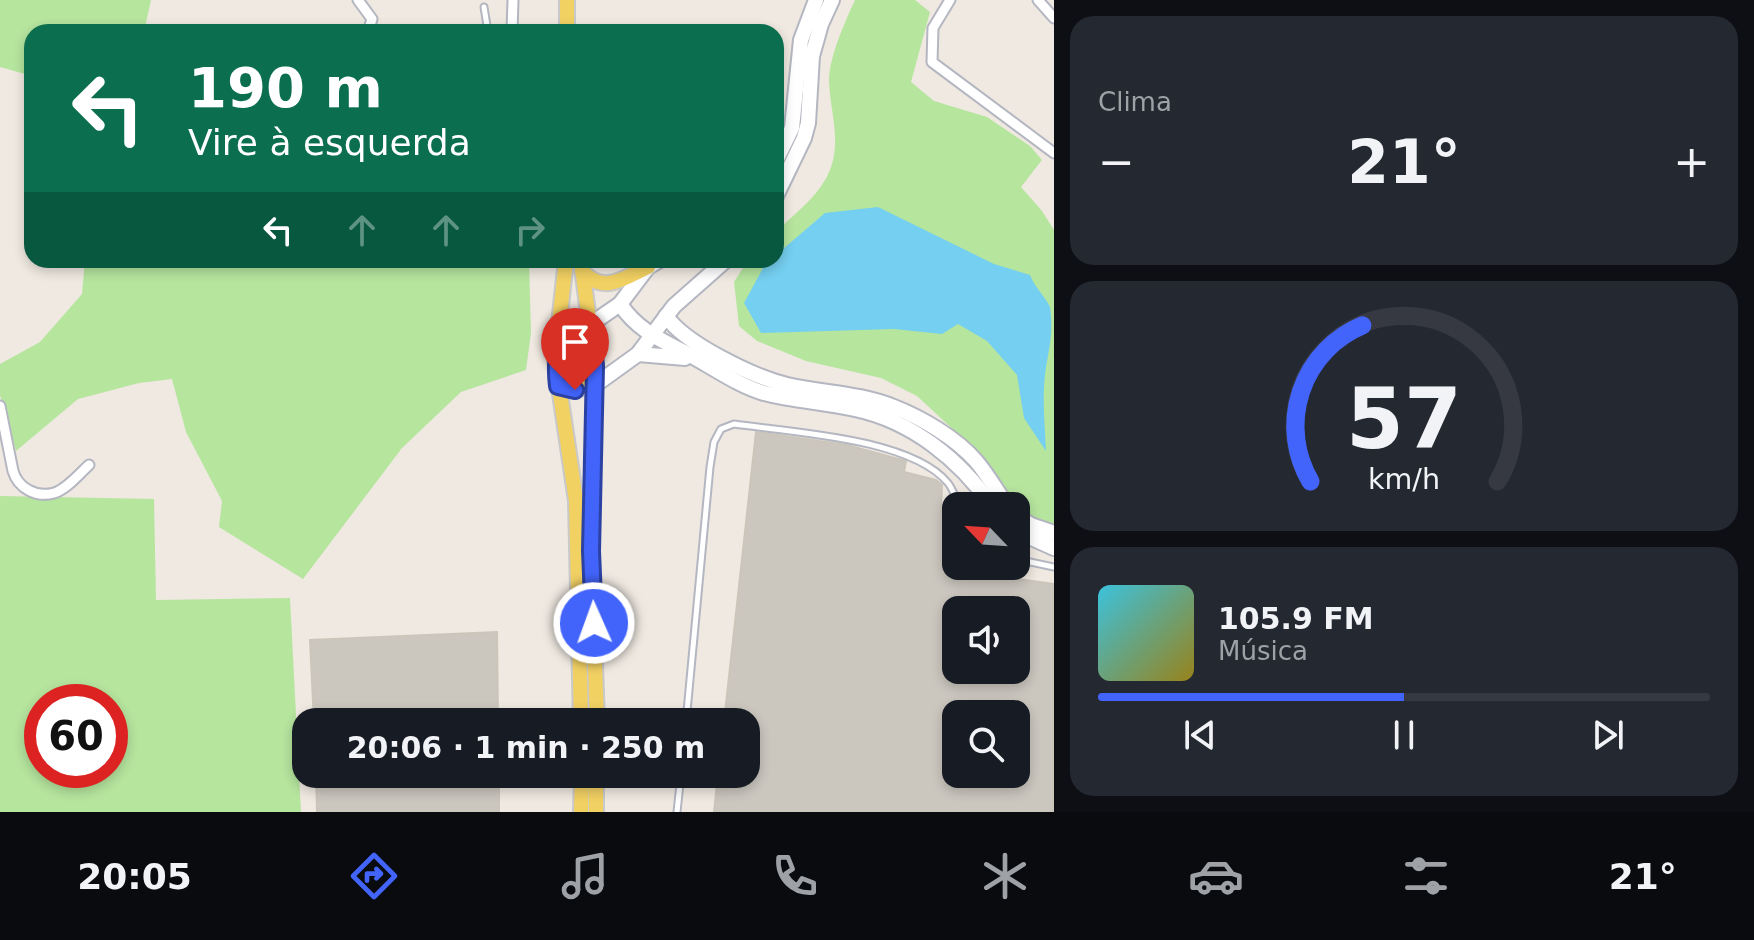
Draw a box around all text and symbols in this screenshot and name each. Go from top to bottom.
text: 190 m [188,55,383,120]
icon: left [56,56,160,160]
text: Clima [1098,87,1172,117]
text: Vire à esquerda [188,122,471,163]
text: 21° [1347,127,1461,197]
text: − [1098,136,1135,187]
text: + [1673,136,1710,187]
icon: left [256,208,300,252]
icon: ahead [340,208,384,252]
icon: ahead [424,208,468,252]
icon: right [508,208,552,252]
pin [541,308,609,390]
icon: arrive [553,320,597,364]
text: 57 [1346,371,1462,468]
text: km/h [1368,462,1440,496]
north arrow [942,492,1030,580]
map controls [942,492,1030,788]
position arrow [552,581,636,665]
button: sound [942,596,1030,684]
text: 105.9 FM [1218,601,1374,636]
text: Música [1218,636,1308,666]
speed limit sign: 60 [24,684,128,788]
button: search [942,700,1030,788]
icon: previous [1178,713,1222,757]
icon: pause [1382,713,1426,757]
icon: next [1586,713,1630,757]
text: 20:06 · 1 min · 250 m [347,730,705,765]
icon: directions [346,848,402,904]
icon: music [557,848,613,904]
icon: phone [767,848,823,904]
icon: climate [977,848,1033,904]
icon: car [1188,848,1244,904]
icon: filters [1398,848,1454,904]
text: 20:05 [77,856,192,897]
text: 21° [1609,856,1677,897]

